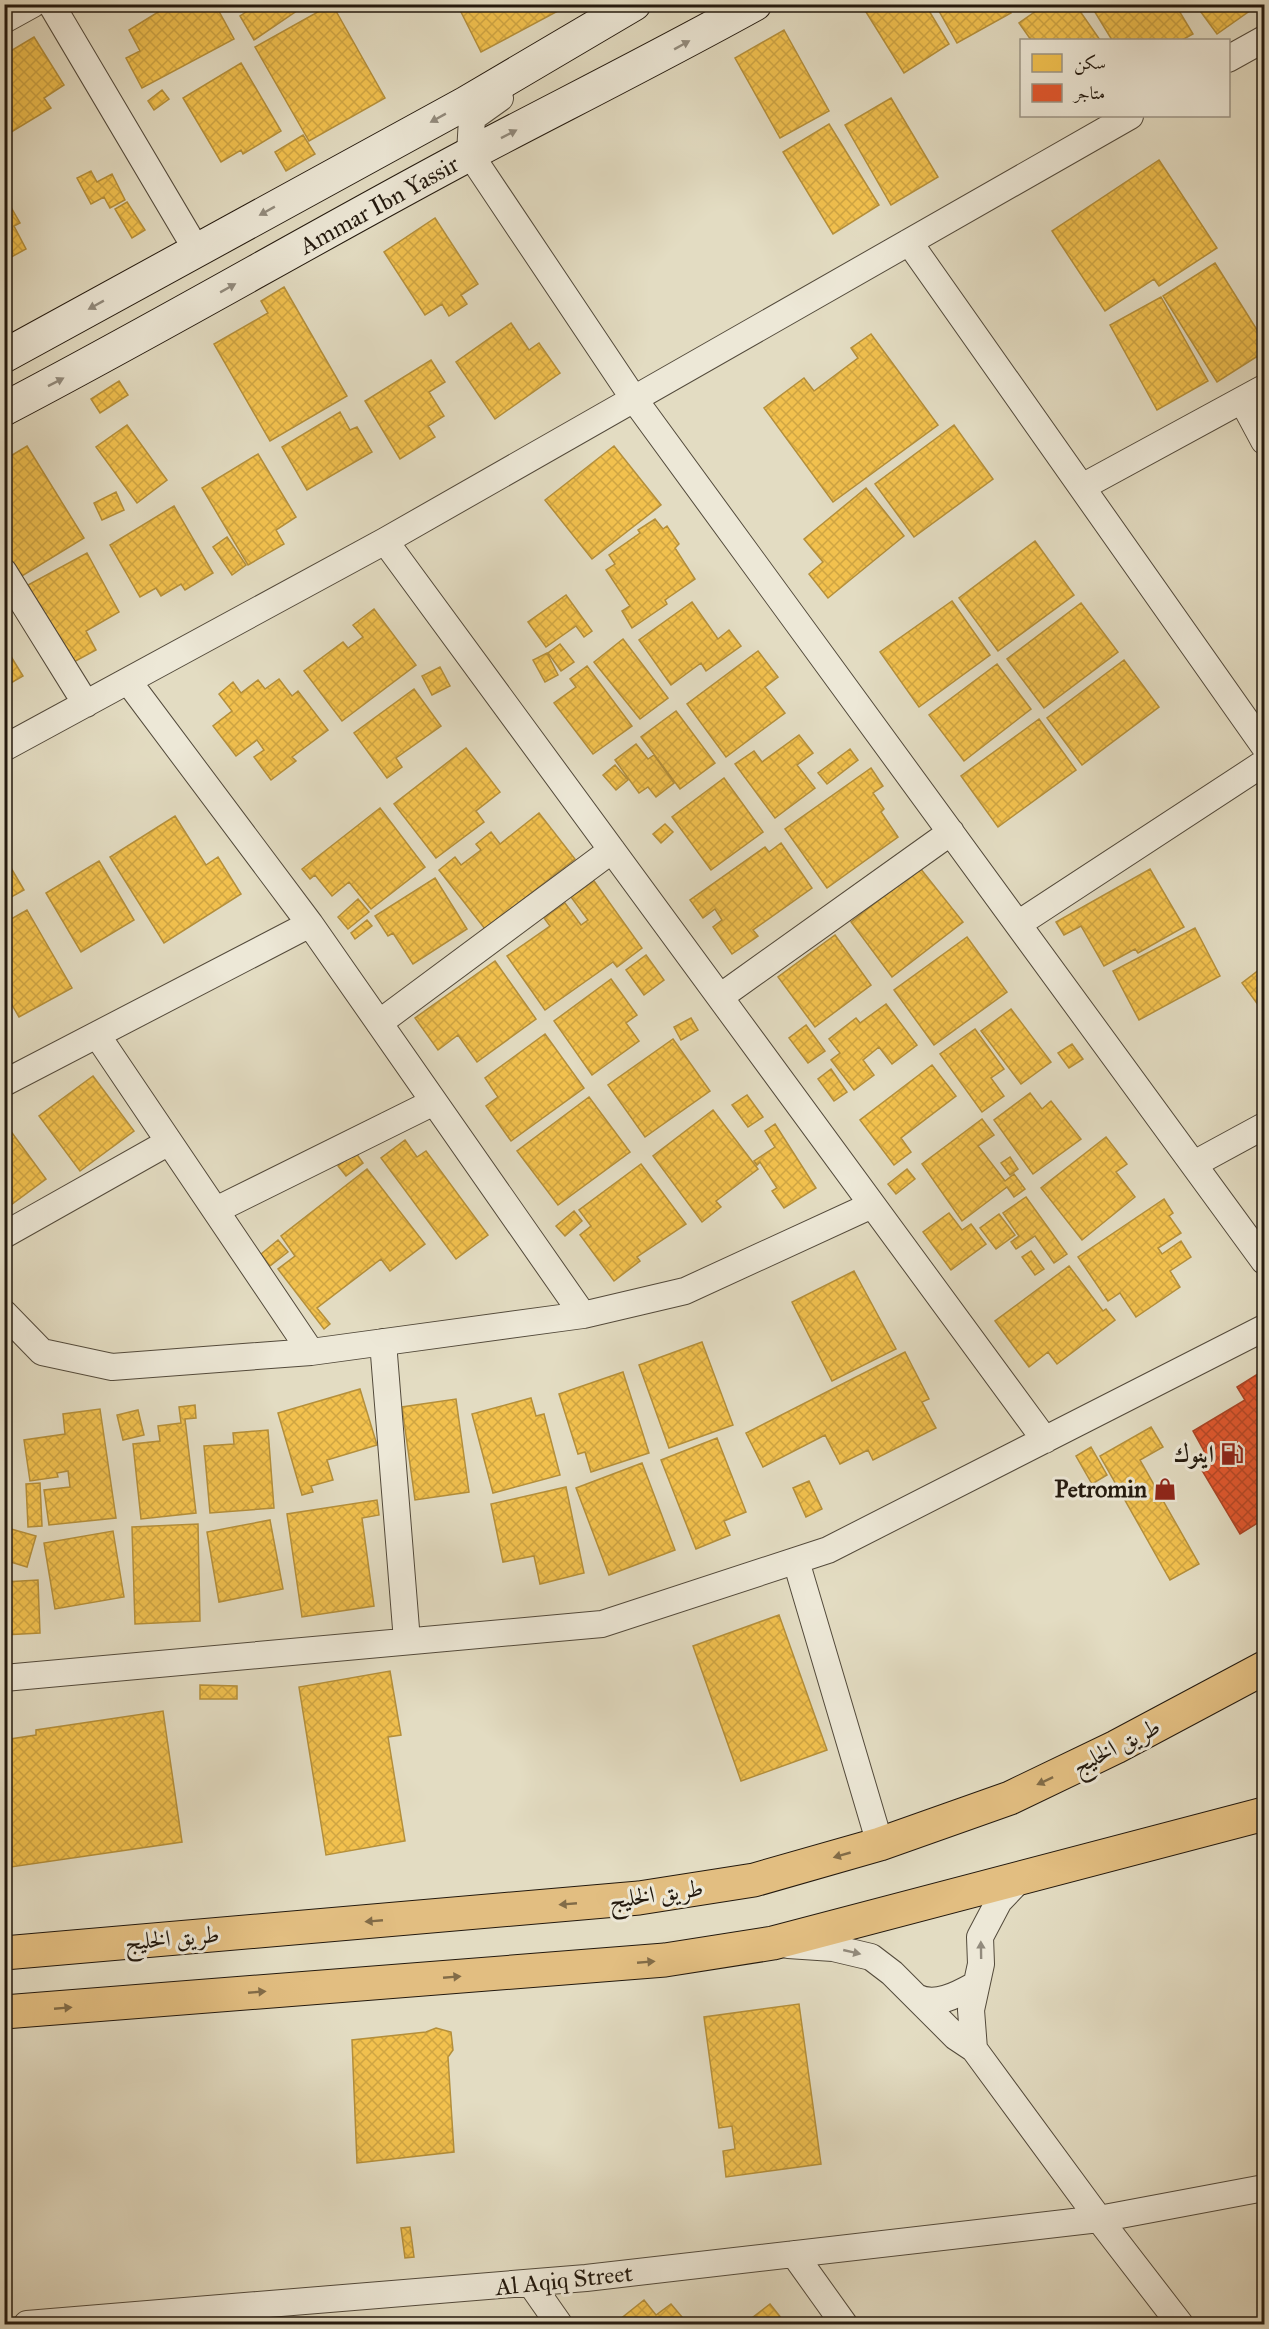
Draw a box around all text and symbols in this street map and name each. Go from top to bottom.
one-way arrow [674,39,690,50]
legend [1020,39,1230,117]
text: سكن [1074,52,1106,75]
text: متاجر [1072,82,1105,104]
one-way arrow [429,113,446,123]
one-way arrow [501,129,518,139]
street label: Ammar Ibn Yassir [293,149,464,262]
one-way arrow [258,206,275,216]
one-way arrow [219,284,236,294]
one-way arrow [87,300,104,310]
one-way arrow [48,377,65,387]
place label: اينوك [1174,1439,1214,1469]
fuel station icon: اينوك [1219,1441,1245,1467]
place label: Petromin [1055,1474,1147,1504]
shop icon: Petromin [1152,1476,1178,1502]
street label: طريق الخليج [1067,1711,1168,1786]
one-way arrow [1036,1777,1053,1786]
one-way arrow [833,1851,851,1860]
street label: طريق الخليج [607,1873,706,1921]
one-way arrow [559,1899,578,1909]
one-way arrow [364,1916,383,1926]
street label: طريق الخليج [123,1919,221,1963]
one-way arrow [976,1941,985,1960]
one-way arrow [842,1947,861,1957]
one-way arrow [637,1957,656,1966]
one-way arrow [442,1972,461,1982]
one-way arrow [248,1987,267,1997]
one-way arrow [53,2003,72,2013]
street label: Al Aqiq Street [493,2258,635,2302]

